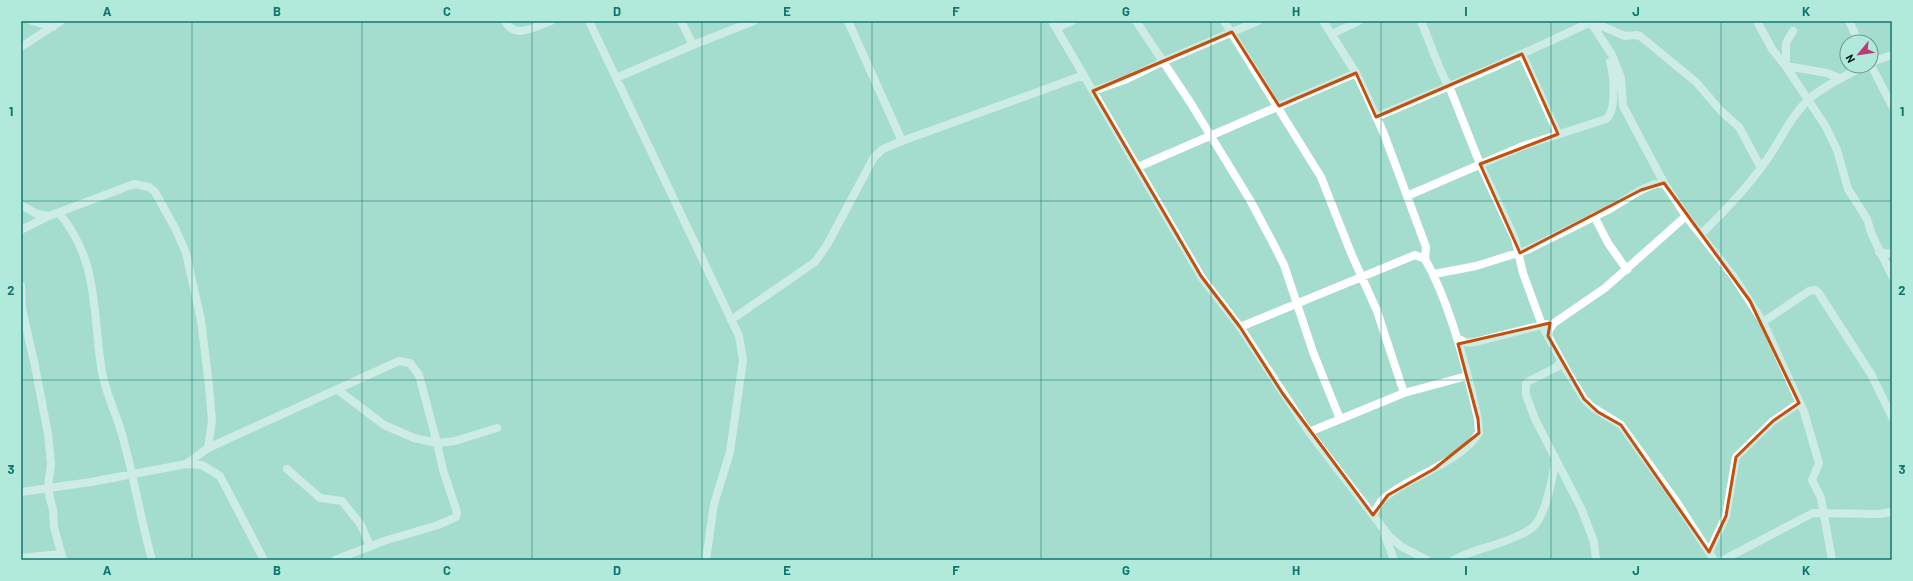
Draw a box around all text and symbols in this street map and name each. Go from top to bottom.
text: A [103,3,112,19]
text: B [273,3,281,19]
text: C [443,3,451,19]
text: D [613,3,621,19]
text: E [783,3,791,19]
text: F [952,3,960,19]
text: G [1122,3,1130,19]
text: H [1292,3,1300,19]
text: I [1464,3,1468,19]
text: J [1632,3,1640,19]
text: K [1802,3,1810,19]
north arrow [1839,34,1879,74]
text: N [1842,53,1857,65]
text: 1 [9,103,13,119]
text: 1 [1900,103,1904,119]
text: 2 [7,282,15,298]
text: 2 [1898,282,1906,298]
text: 3 [7,461,15,477]
text: 3 [1898,461,1906,477]
text: A [103,562,112,578]
text: B [273,562,281,578]
text: C [443,562,451,578]
text: D [613,562,621,578]
text: E [783,562,791,578]
text: F [952,562,960,578]
text: G [1122,562,1130,578]
text: H [1292,562,1300,578]
text: I [1464,562,1468,578]
text: J [1632,562,1640,578]
text: K [1802,562,1810,578]

